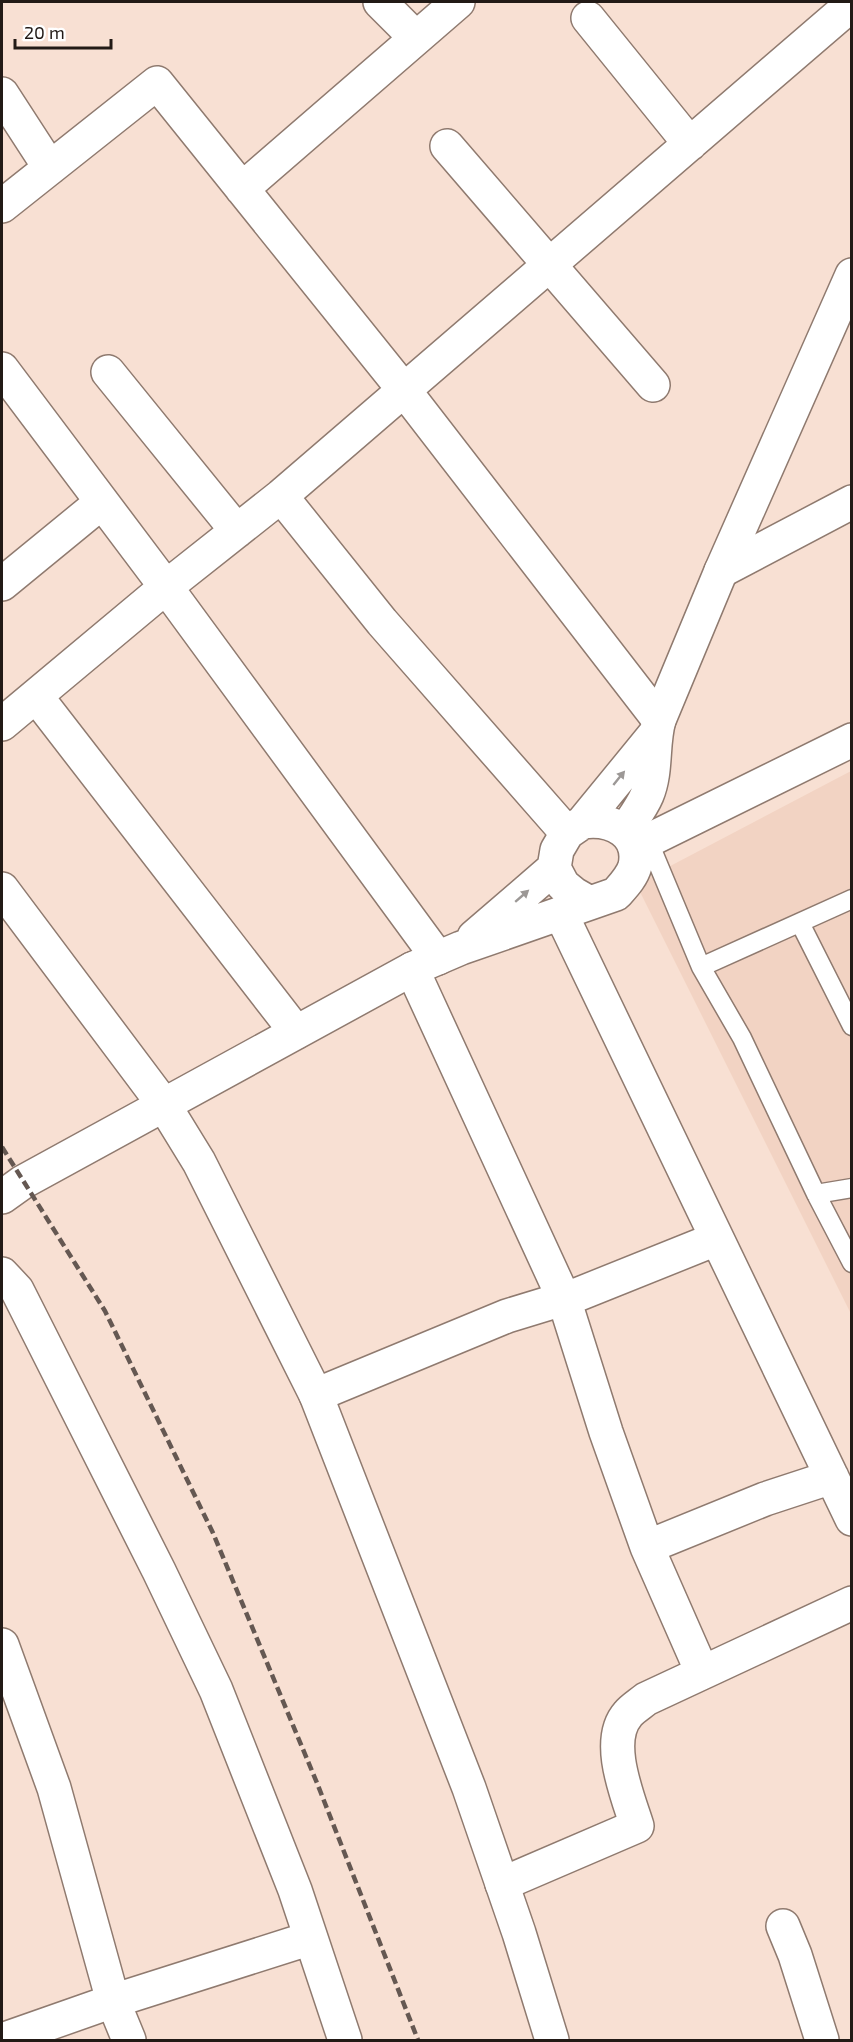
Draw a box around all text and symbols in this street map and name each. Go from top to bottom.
scale bar [15,12,111,50]
text: 20 m [24,21,65,43]
one-way arrow [612,771,625,786]
one-way arrow [514,890,529,903]

